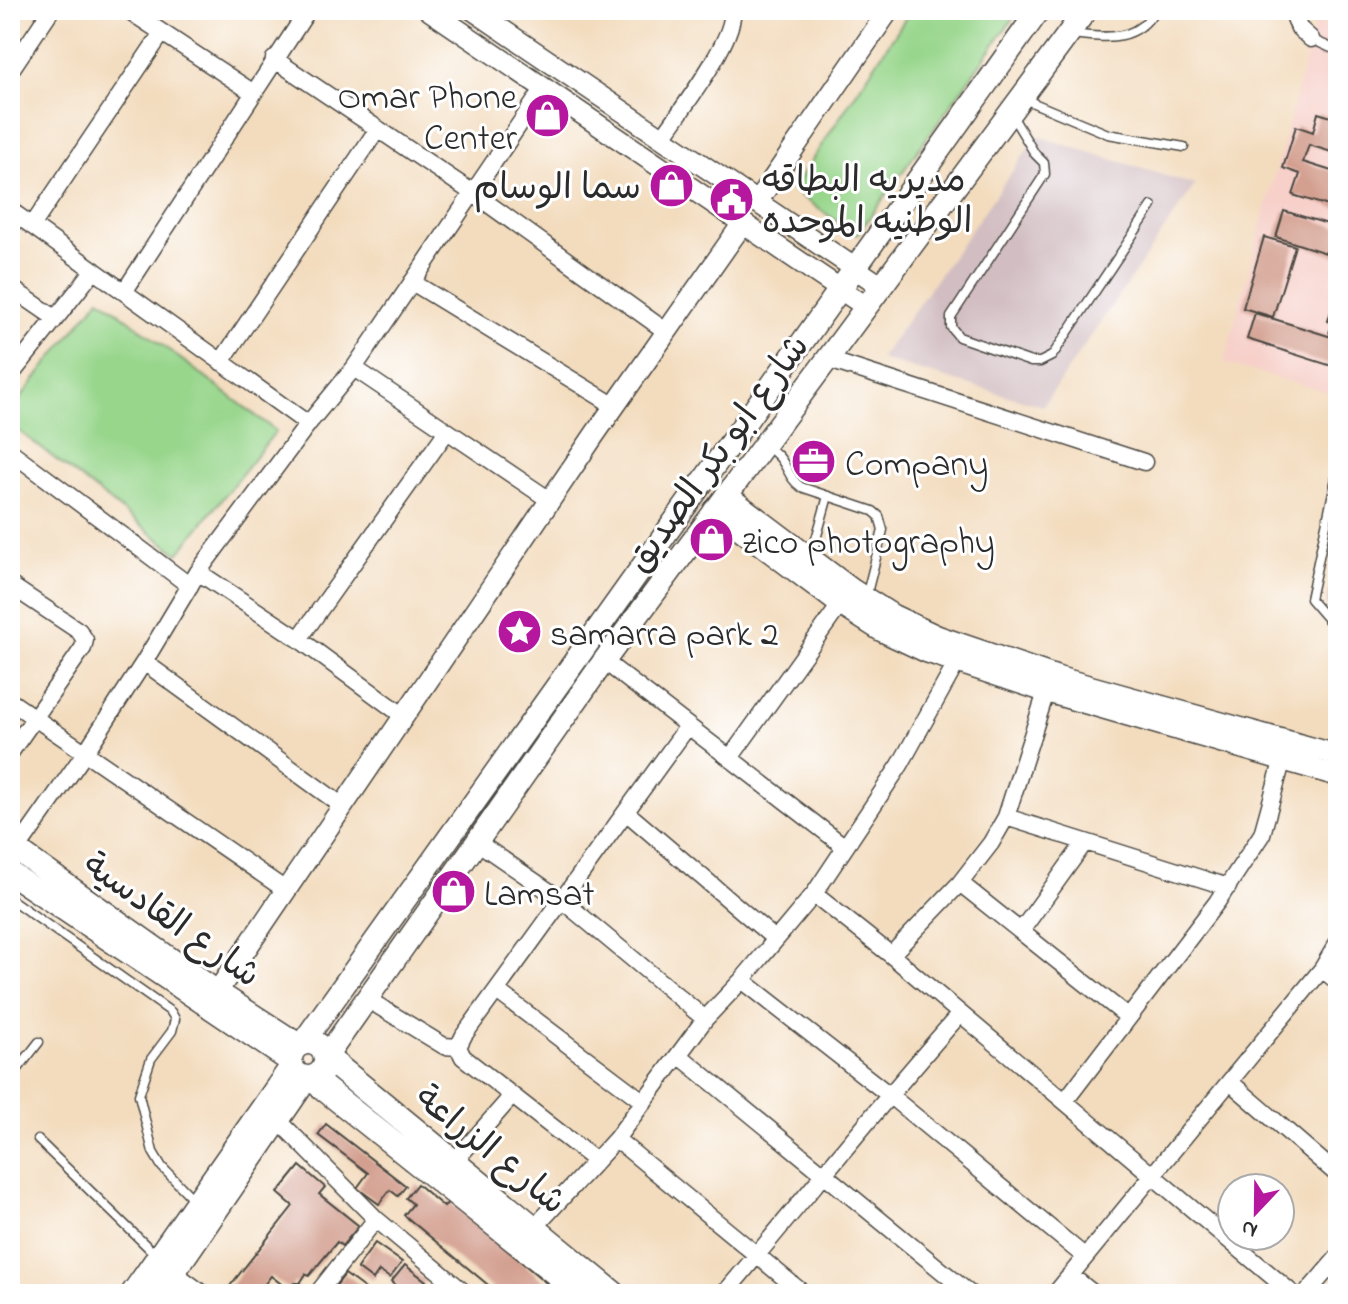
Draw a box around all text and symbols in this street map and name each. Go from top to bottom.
place label: Omar Phone Center [337,73,518,167]
shop icon: Omar Phone Center [524,92,572,140]
place label: مديريه البطاقه الوطنيه الموحده [762,156,972,250]
shop icon: سما الوسام [648,161,696,209]
place label: سما الوسام [473,163,641,216]
public building icon: مديريه البطاقه الوطنيه الموحده [707,175,755,223]
street label: شارع ابو بكر الصديق [615,324,824,585]
office icon: Company [790,438,838,486]
place label: Company [845,440,988,493]
shop icon: zico photography [687,516,735,564]
place label: zico photography [742,518,995,571]
place icon: samarra park 2 [495,608,543,656]
place label: samarra park 2 [550,610,779,663]
street label: شارع القادسية [71,841,270,1003]
shop icon: Lamsat [429,868,477,916]
place label: Lamsat [484,870,595,923]
street label: شارع الزراعة [402,1074,577,1229]
north arrow [1216,1172,1296,1252]
text: N [1237,1210,1263,1245]

